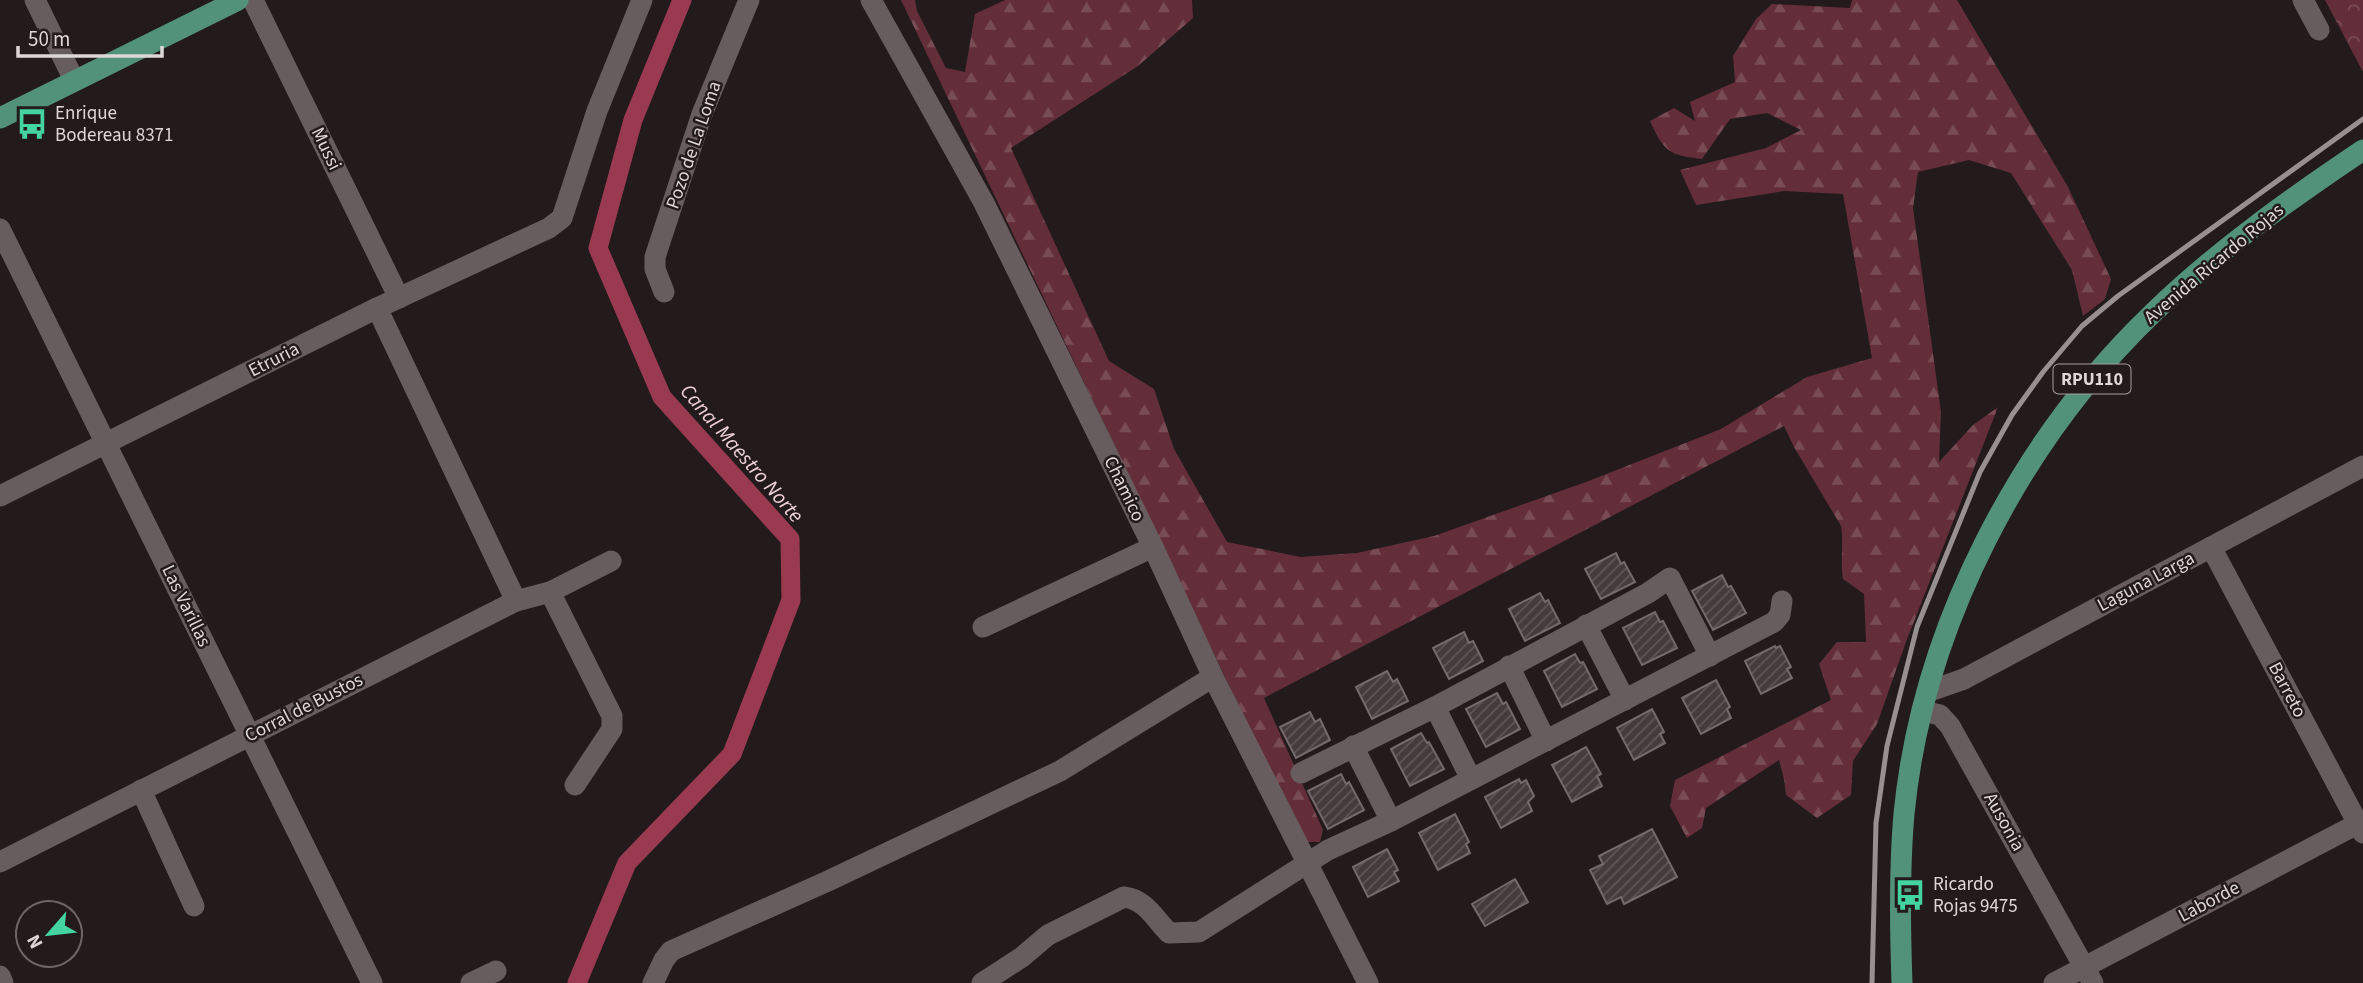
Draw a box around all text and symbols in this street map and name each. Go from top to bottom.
scale bar [18,14,161,58]
text: 50 m [28,24,70,54]
street label: Pozo de La Loma [660,77,728,213]
place label: Enrique Bodereau 8371 [55,100,174,149]
bus stop icon: Enrique Bodereau 8371 [15,107,49,141]
street label: Mussi [304,123,348,175]
street label: Avenida Ricardo Rojas [2138,197,2290,331]
street label: Etruria [244,336,304,384]
road number: RPU110 [2054,365,2130,394]
water label: Canal Maestro Norte [673,377,811,529]
street label: Chamico [1097,452,1151,526]
street label: Laguna Larga [2093,545,2199,619]
street label: Las Varillas [155,561,217,651]
street label: Barreto [2261,657,2313,723]
street label: Corral de Bustos [240,667,368,749]
street label: Ausonia [1977,788,2031,856]
place label: Ricardo Rojas 9475 [1933,871,2018,920]
street label: Laborde [2174,875,2244,929]
bus stop icon: Ricardo Rojas 9475 [1893,878,1927,912]
north arrow [14,899,84,969]
text: N [20,929,50,953]

